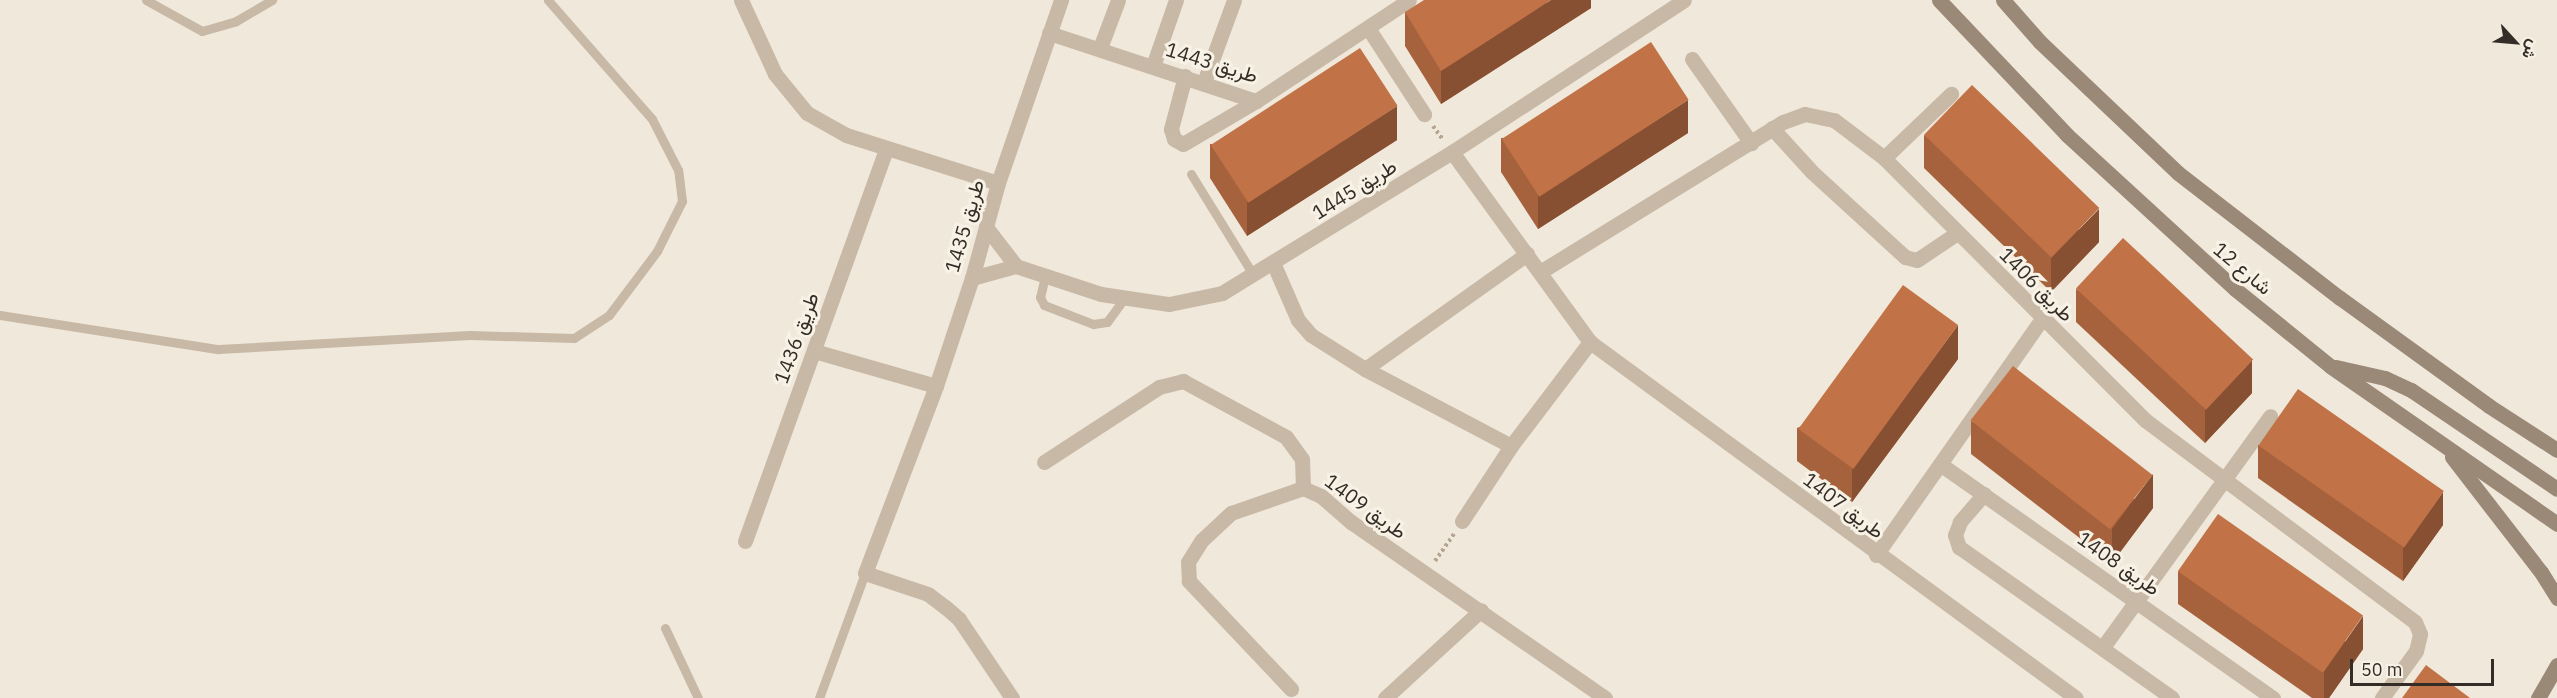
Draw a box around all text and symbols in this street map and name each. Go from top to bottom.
north arrow [2485,12,2545,72]
street label: طريق 1443 [1163,37,1261,87]
text: ش [2518,37,2544,63]
street label: طريق 1445 [1307,154,1401,224]
street label: طريق 1435 [939,177,989,275]
street label: شارع 12 [2209,237,2277,299]
street label: طريق 1406 [1995,242,2079,326]
street label: طريق 1436 [768,289,824,387]
street label: طريق 1407 [1799,467,1889,543]
street label: طريق 1409 [1320,468,1412,544]
street label: طريق 1408 [2073,526,2165,600]
scale bar [2353,647,2497,685]
text: 50 m [2361,658,2403,681]

